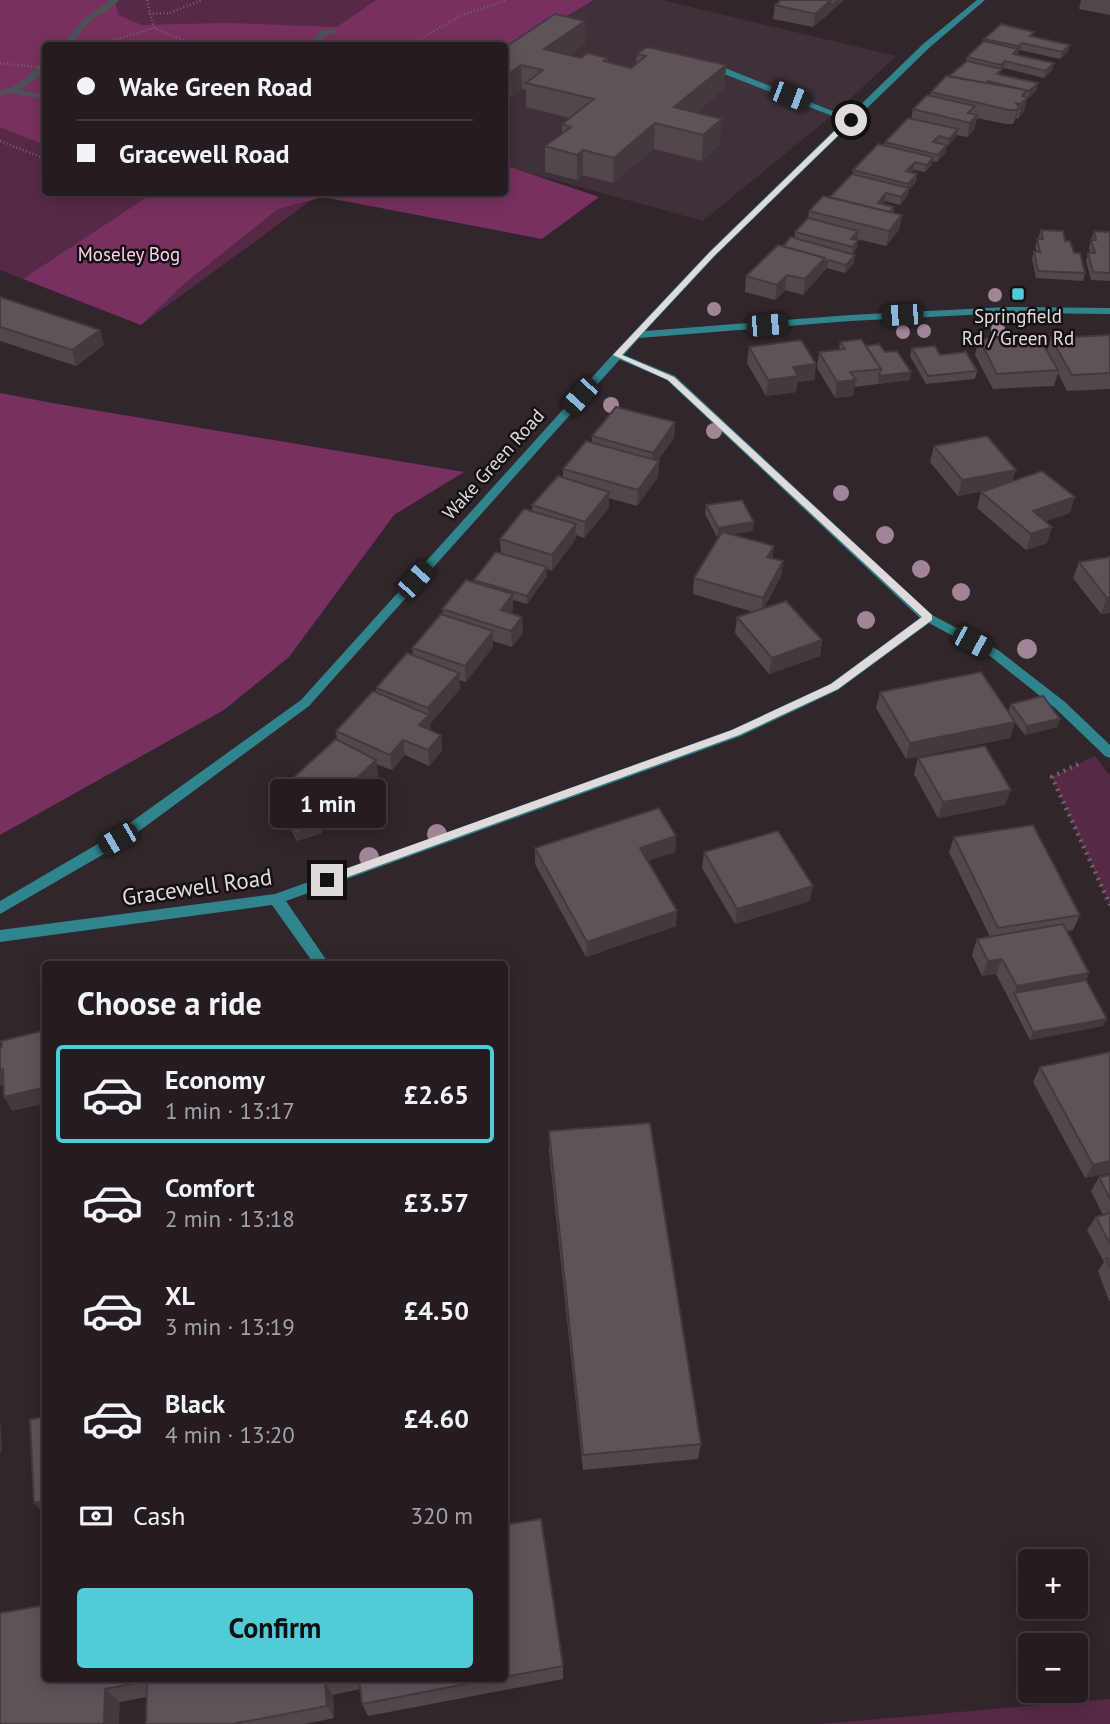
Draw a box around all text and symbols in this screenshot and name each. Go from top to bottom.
text: Wake Green Road [119,70,312,103]
car [767,79,814,113]
route start [835,104,867,136]
text: Gracewell Road [119,137,290,170]
park label: Moseley Bog [78,242,180,266]
marker: Springfield Rd / Green Rd [1010,286,1026,302]
car [881,303,924,327]
place label: Springfield Rd / Green Rd [962,304,1074,350]
car [746,313,789,337]
car [559,373,602,419]
street label: Wake Green Road [437,404,549,524]
car [394,557,437,603]
car [949,623,996,661]
callout: 1 min [269,778,385,828]
text: 1 min [300,789,356,818]
car [95,819,142,859]
street label: Gracewell Road [120,862,274,911]
route end [311,864,343,896]
text: Choose a ride [77,982,262,1024]
icon: car [81,1063,144,1126]
text: Economy [165,1063,265,1096]
text: £2.65 [404,1078,469,1111]
text: 1 min · 13:17 [165,1096,295,1125]
icon: car [81,1171,144,1234]
text: Comfort [165,1171,255,1204]
text: £3.57 [404,1186,469,1219]
text: 2 min · 13:18 [165,1204,295,1233]
icon: car [81,1279,144,1342]
text: XL [165,1279,195,1312]
text: £4.50 [404,1294,469,1327]
text: 3 min · 13:19 [165,1312,295,1341]
icon: car [81,1387,144,1450]
text: Black [165,1387,225,1420]
text: £4.60 [404,1402,469,1435]
text: 4 min · 13:20 [165,1420,295,1449]
icon: cash [77,1497,115,1535]
text: Cash [133,1499,185,1532]
text: 320 m [411,1501,473,1530]
map controls [1018,1549,1088,1703]
button: + [1018,1549,1088,1619]
button: Confirm [77,1588,473,1668]
button: − [1018,1633,1088,1703]

